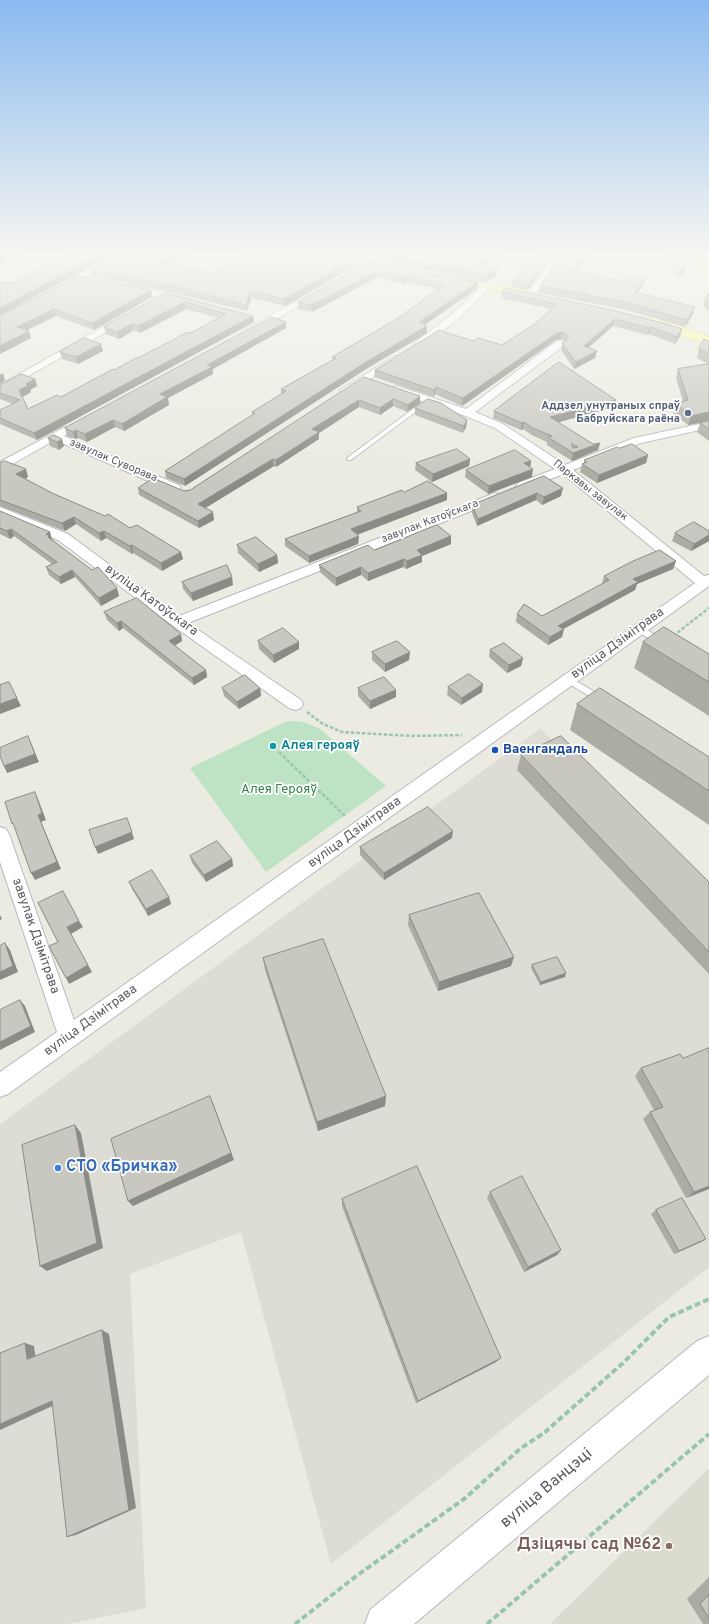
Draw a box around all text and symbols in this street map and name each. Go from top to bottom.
place label: Аддзел унутраных спраў Бабруйскага раёна [541,400,680,426]
marker: Аддзел унутраных спраў Бабруйскага раёна [683,408,693,418]
street label: завулак Суворава [67,436,159,486]
street label: Паркавы завулак [550,458,630,524]
street label: завулак Катоўскага [380,497,480,547]
street label: вуліца Катоўскага [101,562,201,640]
street label: вуліца Дзімітрава [568,605,668,683]
place label: Алея герояў [281,738,360,754]
marker: Алея герояў [268,741,278,751]
place label: Ваенгандаль [503,742,588,758]
marker: Ваенгандаль [490,745,500,755]
park label: Алея Герояў [241,782,317,798]
street label: вуліца Дзімітрава [305,794,405,872]
street label: завулак Дзімітрава [8,876,62,996]
street label: вуліца Дзімітрава [41,982,141,1060]
place label: СТО «Бричка» [66,1158,177,1178]
marker: СТО «Бричка» [53,1163,63,1173]
street label: вуліца Ванцэці [497,1445,597,1533]
place label: Дзіцячы сад №62 [517,1536,661,1556]
marker: Дзіцячы сад №62 [664,1541,674,1551]

